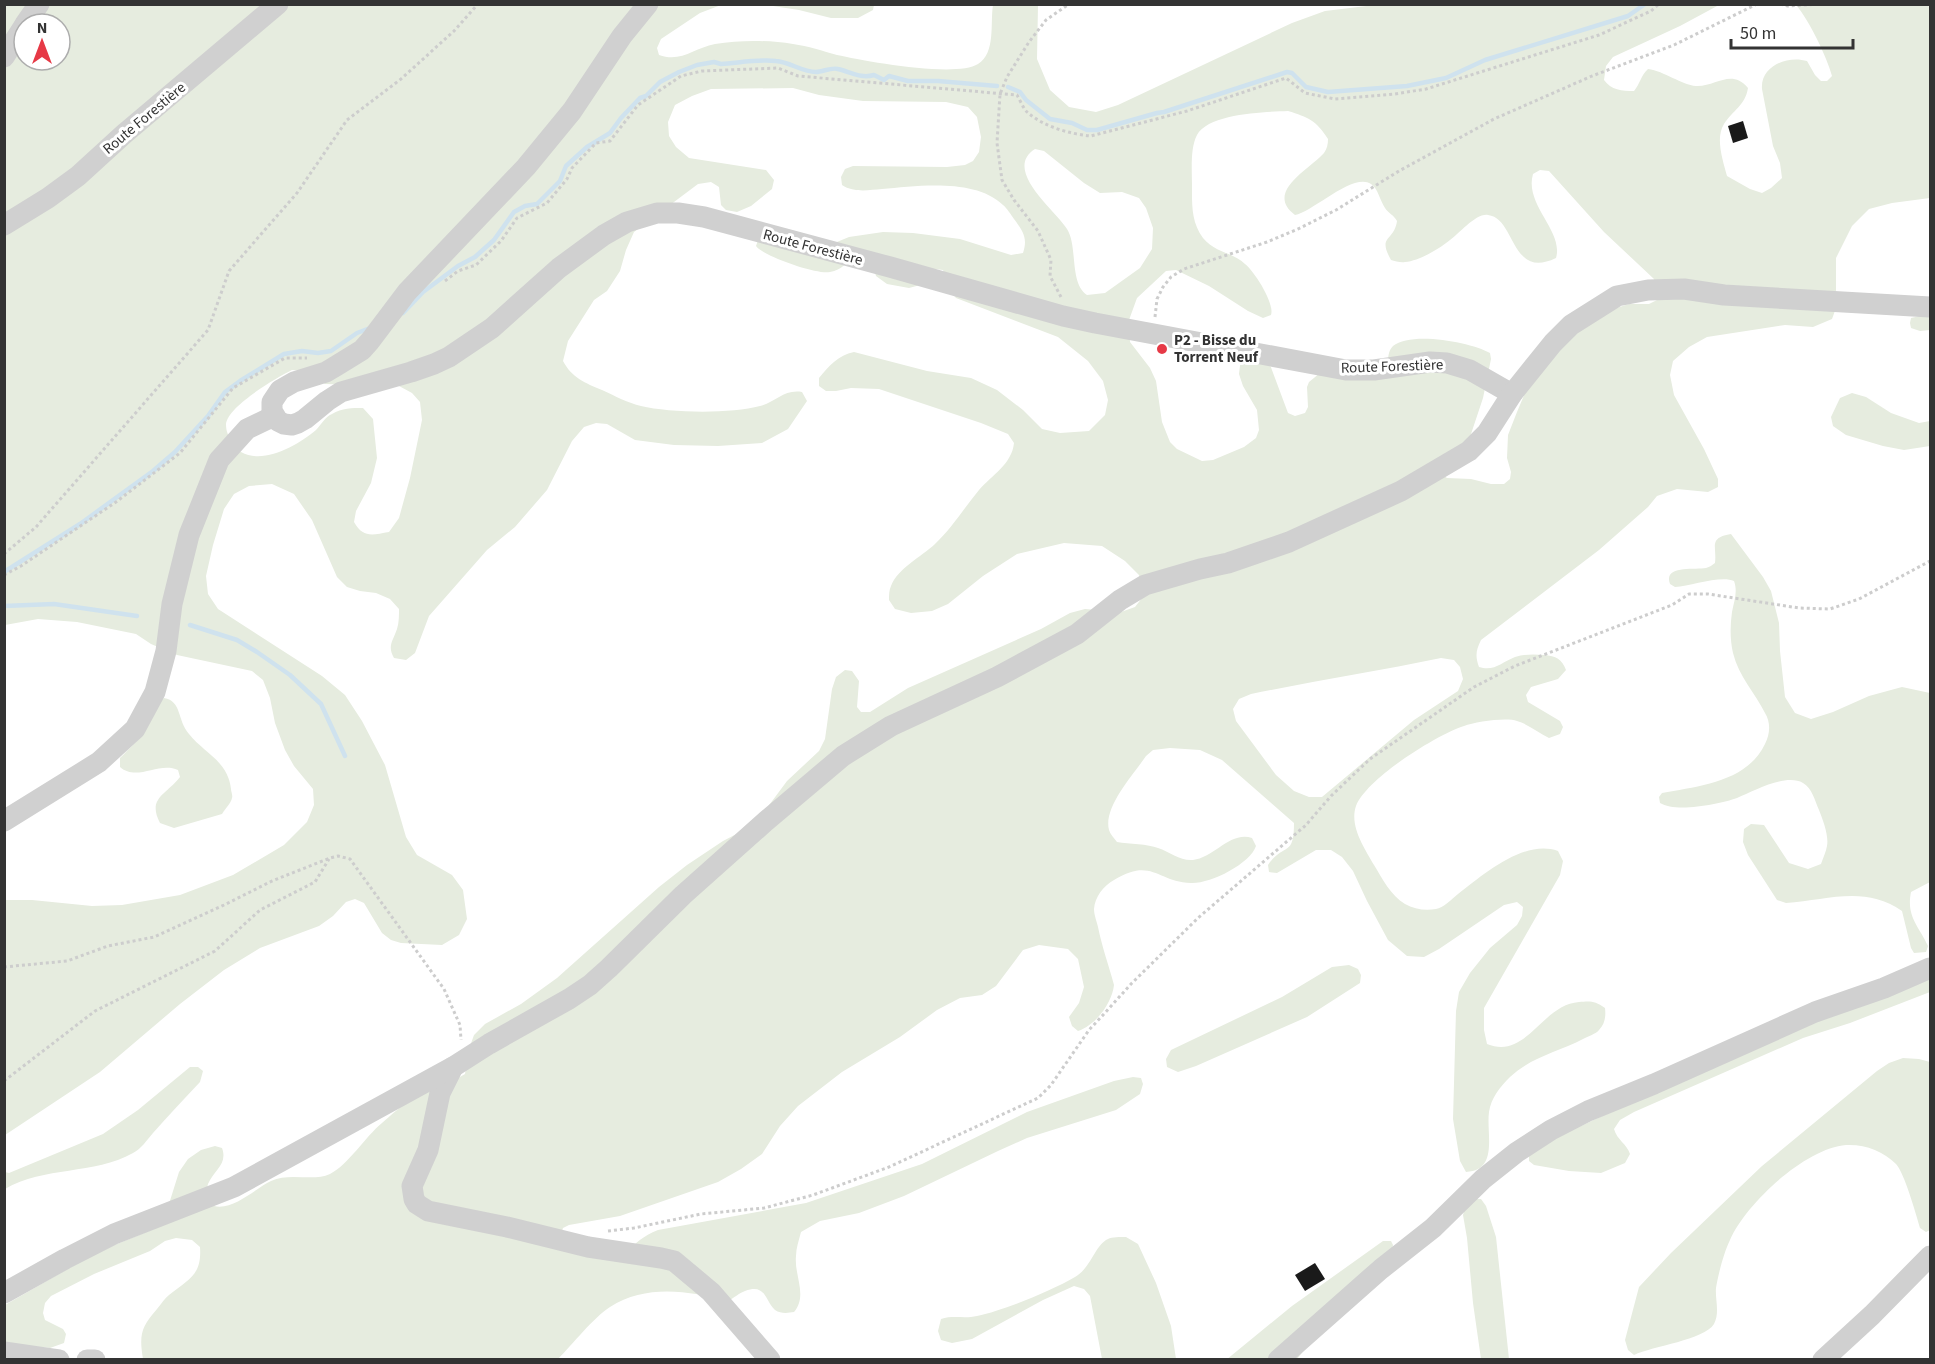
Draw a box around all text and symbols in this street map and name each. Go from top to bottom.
north arrow [12,12,72,72]
scale bar [1731,12,1852,50]
text: N [37,17,47,39]
text: 50 m [1740,21,1776,46]
street label: Route Forestière [98,77,190,159]
street label: Route Forestière [761,224,865,271]
place label: P2 - Bisse du Torrent Neuf [1174,330,1259,368]
marker: P2 - Bisse du Torrent Neuf [1155,342,1169,356]
street label: Route Forestière [1340,354,1444,379]

